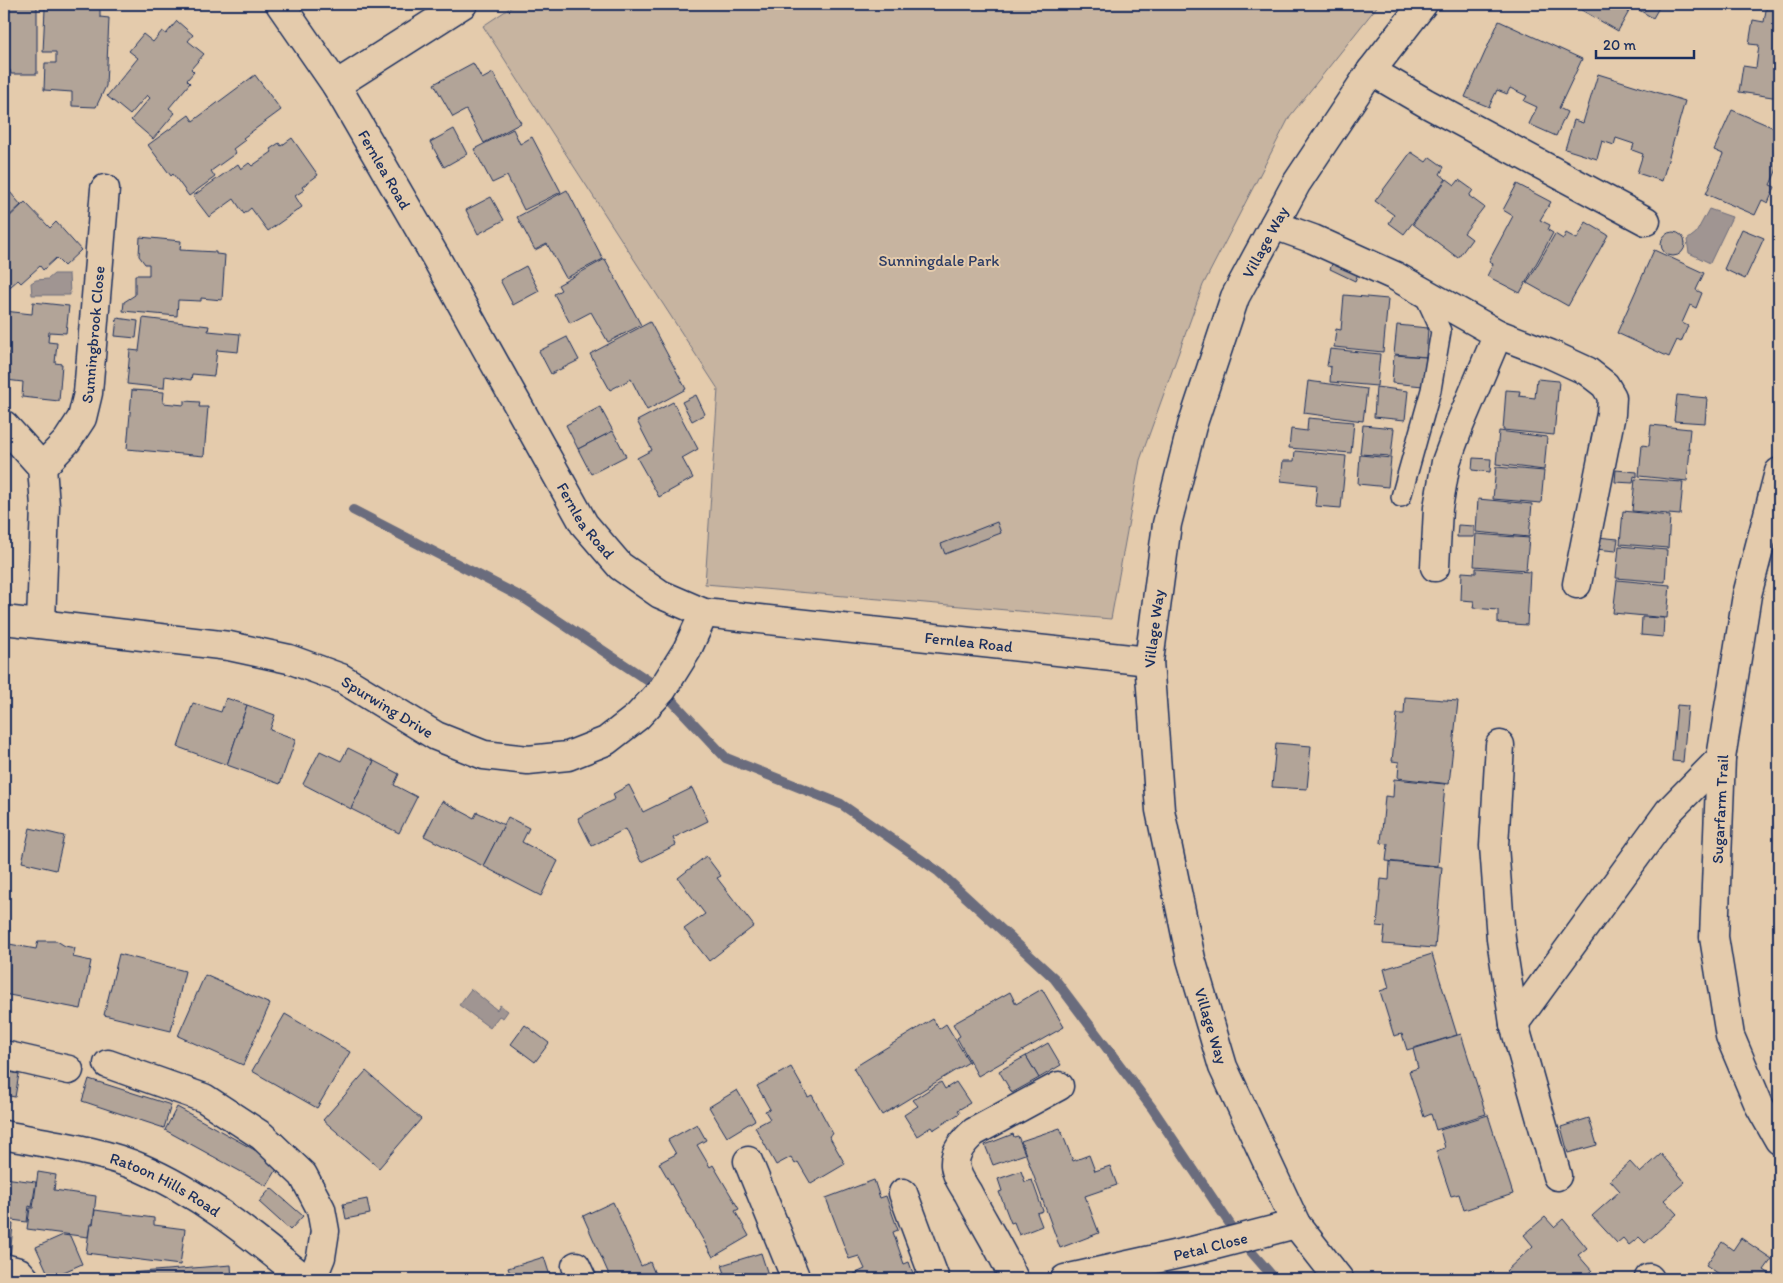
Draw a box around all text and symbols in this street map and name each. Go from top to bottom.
scale bar [1596,28,1693,60]
text: 20 m [1603,36,1637,54]
street label: Fernlea Road [354,126,415,213]
street label: Village Way [1238,202,1292,281]
park label: Sunningdale Park [879,251,999,270]
street label: Sunningbrook Close [76,265,108,405]
street label: Fernlea Road [553,479,619,563]
street label: Village Way [1139,588,1168,668]
street label: Fernlea Road [924,627,1014,656]
street label: Spurwing Drive [338,671,437,742]
street label: Sugarfarm Trail [1708,753,1732,864]
street label: Village Way [1190,986,1232,1067]
street label: Ratoon Hills Road [108,1148,225,1220]
street label: Petal Close [1171,1227,1250,1264]

